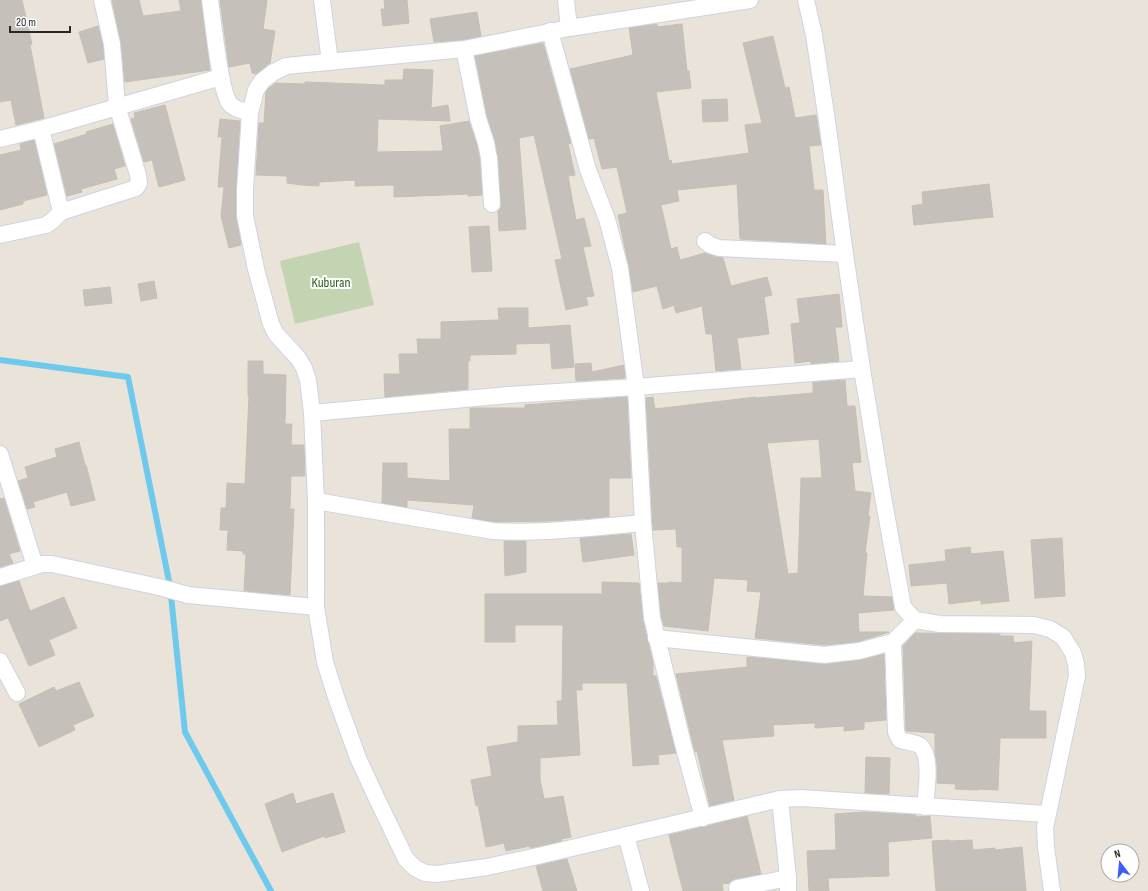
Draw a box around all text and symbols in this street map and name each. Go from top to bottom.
scale bar [10,8,70,34]
text: 20 m [16,15,36,30]
park label: Kuburan [312,274,350,291]
north arrow [1100,843,1140,883]
text: N [1113,847,1122,861]

